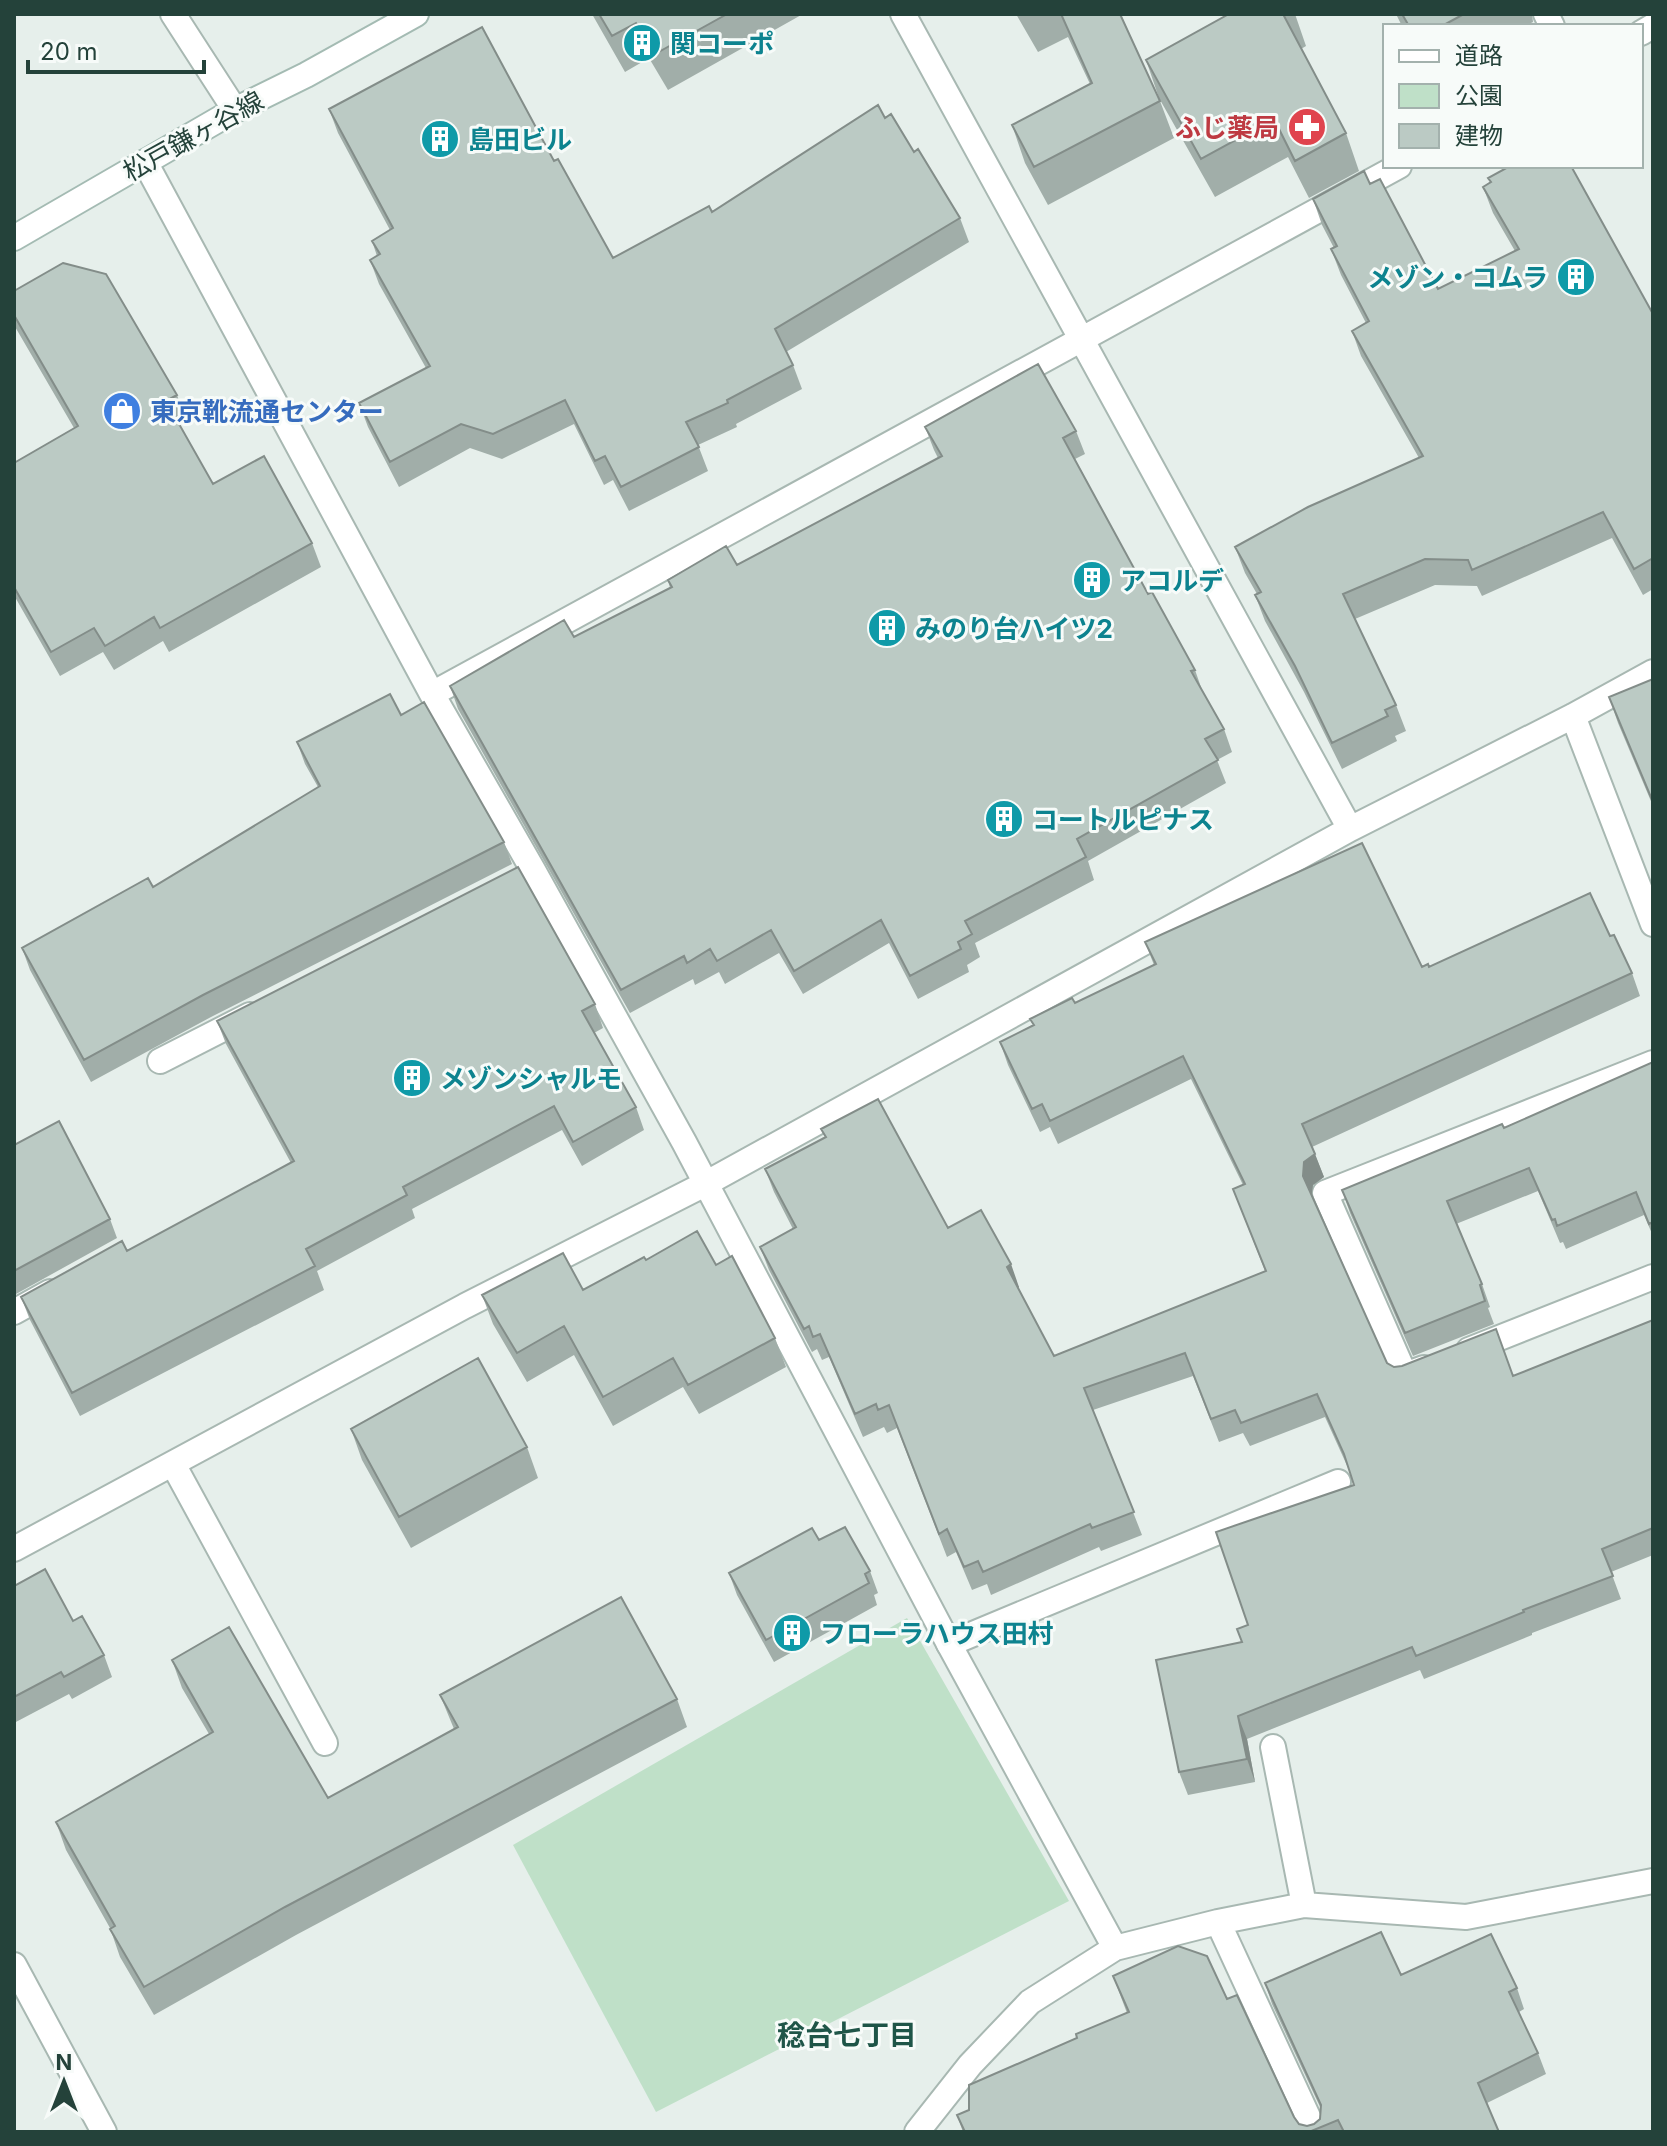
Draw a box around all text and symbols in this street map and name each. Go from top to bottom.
building icon: 関コーポ [621,22,663,64]
scale bar [28,24,204,74]
legend [1383,24,1643,168]
place label: 関コーポ [670,28,774,59]
text: 20 m [40,37,98,66]
text: 道路 [1455,41,1503,70]
text: 公園 [1455,81,1503,110]
street label: 松戸鎌ヶ谷線 [117,85,269,187]
pharmacy icon: ふじ薬局 [1286,106,1328,148]
place label: ふじ薬局 [1175,112,1279,143]
building icon: 島田ビル [419,118,461,160]
text: 建物 [1455,121,1503,150]
place label: 島田ビル [468,124,572,155]
building icon: メゾン・コムラ [1555,256,1597,298]
place label: メゾン・コムラ [1367,262,1548,293]
shop icon: 東京靴流通センター [101,390,143,432]
place label: 東京靴流通センター [150,396,384,427]
building icon: アコルデ [1071,559,1113,601]
place label: アコルデ [1120,565,1224,596]
building icon: みのり台ハイツ2 [866,607,908,649]
place label: みのり台ハイツ2 [915,613,1113,644]
building icon: コートルピナス [983,798,1025,840]
place label: コートルピナス [1032,804,1214,835]
building icon: メゾンシャルモ [391,1057,433,1099]
place label: メゾンシャルモ [440,1063,622,1094]
building icon: フローラハウス田村 [771,1612,813,1654]
place label: フローラハウス田村 [820,1618,1054,1649]
district label: 稔台七丁目 [777,2018,917,2052]
north arrow [24,2042,104,2122]
text: N [56,2049,72,2075]

